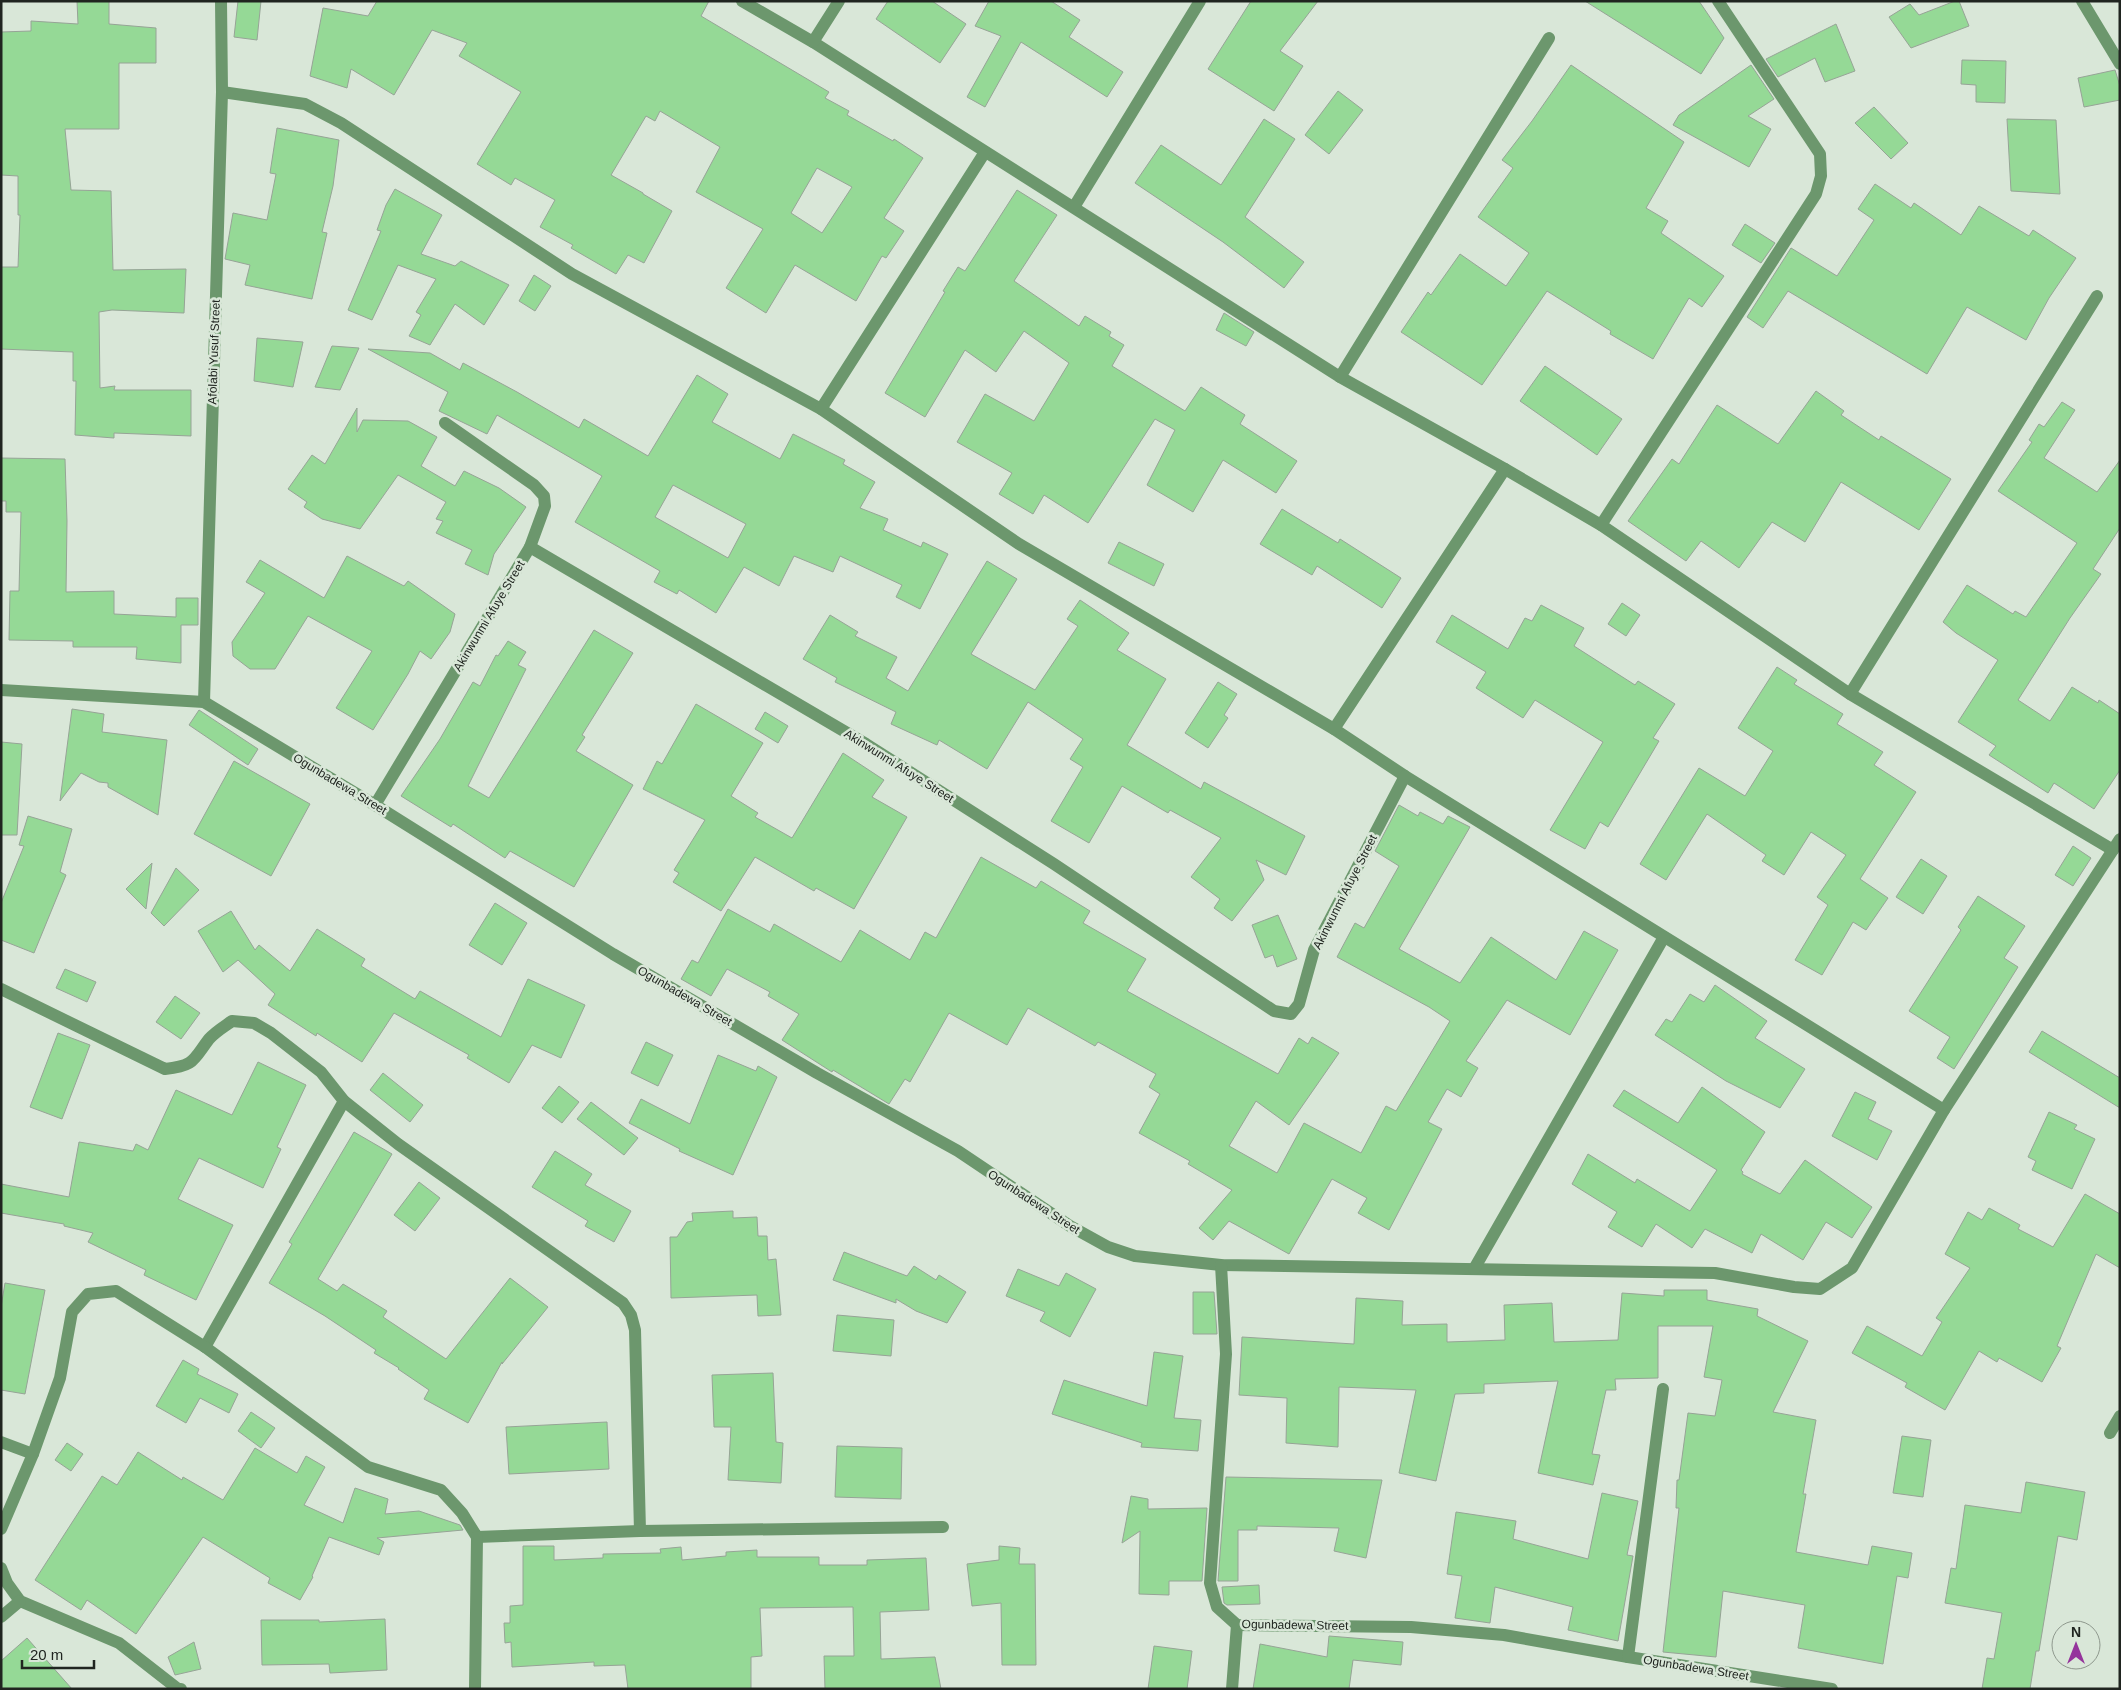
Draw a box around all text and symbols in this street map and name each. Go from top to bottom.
street label: Afolabi Yusuf Street [205,299,223,405]
street label: Akinwunmi Afuye Street [450,558,528,674]
street label: Akinwunmi Afuye Street [842,726,957,806]
street label: Ogunbadewa Street [291,751,390,818]
street label: Akinwunmi Afuye Street [1310,832,1380,952]
street label: Ogunbadewa Street [635,963,735,1029]
street label: Ogunbadewa Street [985,1167,1083,1237]
street label: Ogunbadewa Street [1242,1617,1349,1633]
north arrow [2051,1620,2101,1670]
text: N [2071,1624,2081,1640]
scale bar [22,1638,95,1670]
text: 20 m [30,1646,63,1663]
street label: Ogunbadewa Street [1642,1653,1750,1683]

